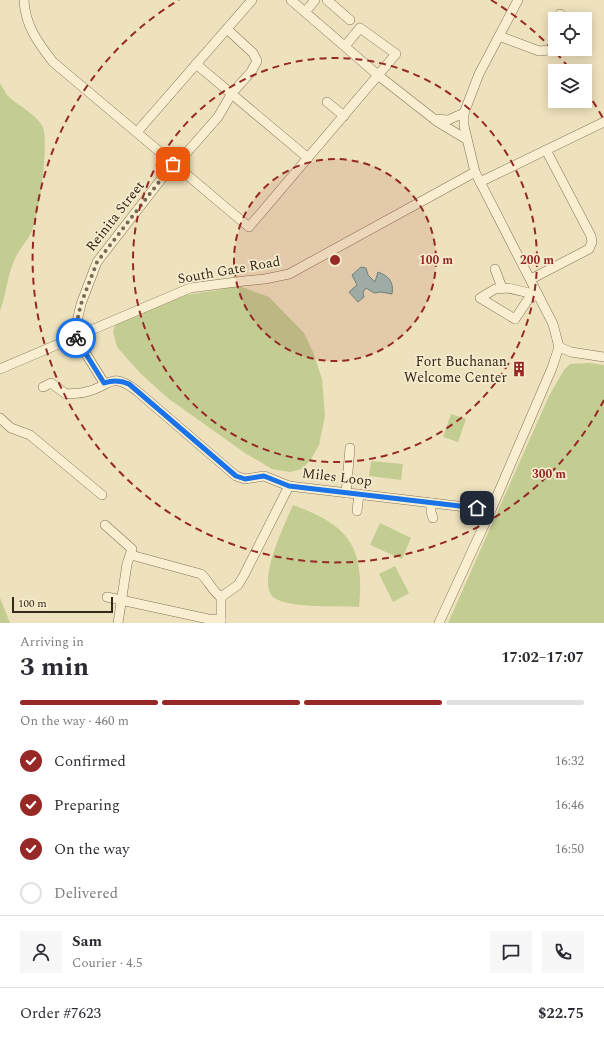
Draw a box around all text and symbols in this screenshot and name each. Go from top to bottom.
map controls [548,12,592,108]
button: locate [548,12,592,56]
button: layers [548,64,592,108]
pin [156,147,190,181]
icon: bag [162,153,184,175]
street label: Reinita Street [81,176,149,256]
street label: South Gate Road [176,251,282,289]
text: 100 m [419,251,453,270]
text: 200 m [520,251,554,270]
centre of rings [328,253,342,267]
courier [56,318,96,358]
icon: bike [65,327,87,349]
place label: Fort Buchanan Welcome Center [404,351,507,388]
building icon: Fort Buchanan Welcome Center [510,360,528,378]
street label: Miles Loop [301,462,373,492]
text: 300 m [532,465,566,484]
pin [460,491,494,525]
icon: home [466,497,488,519]
scale bar [12,595,113,614]
text: 100 m [18,595,47,612]
text: Arriving in [20,632,84,652]
text: 17:02–17:07 [501,646,584,669]
text: 3 min [20,647,89,687]
text: On the way · 460 m [20,711,129,731]
icon: check [20,750,42,772]
text: Confirmed [54,750,126,773]
text: 16:32 [555,751,584,771]
icon: check [20,794,42,816]
text: Preparing [54,794,120,817]
text: 16:46 [555,795,584,815]
icon: check [20,838,42,860]
text: On the way [54,838,129,861]
text: 16:50 [555,839,584,859]
text: Delivered [54,882,118,905]
text: Sam [72,930,102,953]
button: person [20,931,62,973]
button: chat [490,931,532,973]
button: phone [542,931,584,973]
text: Courier · 4.5 [72,953,142,973]
text: Order #7623 [20,1002,101,1025]
text: $22.75 [538,1002,584,1025]

